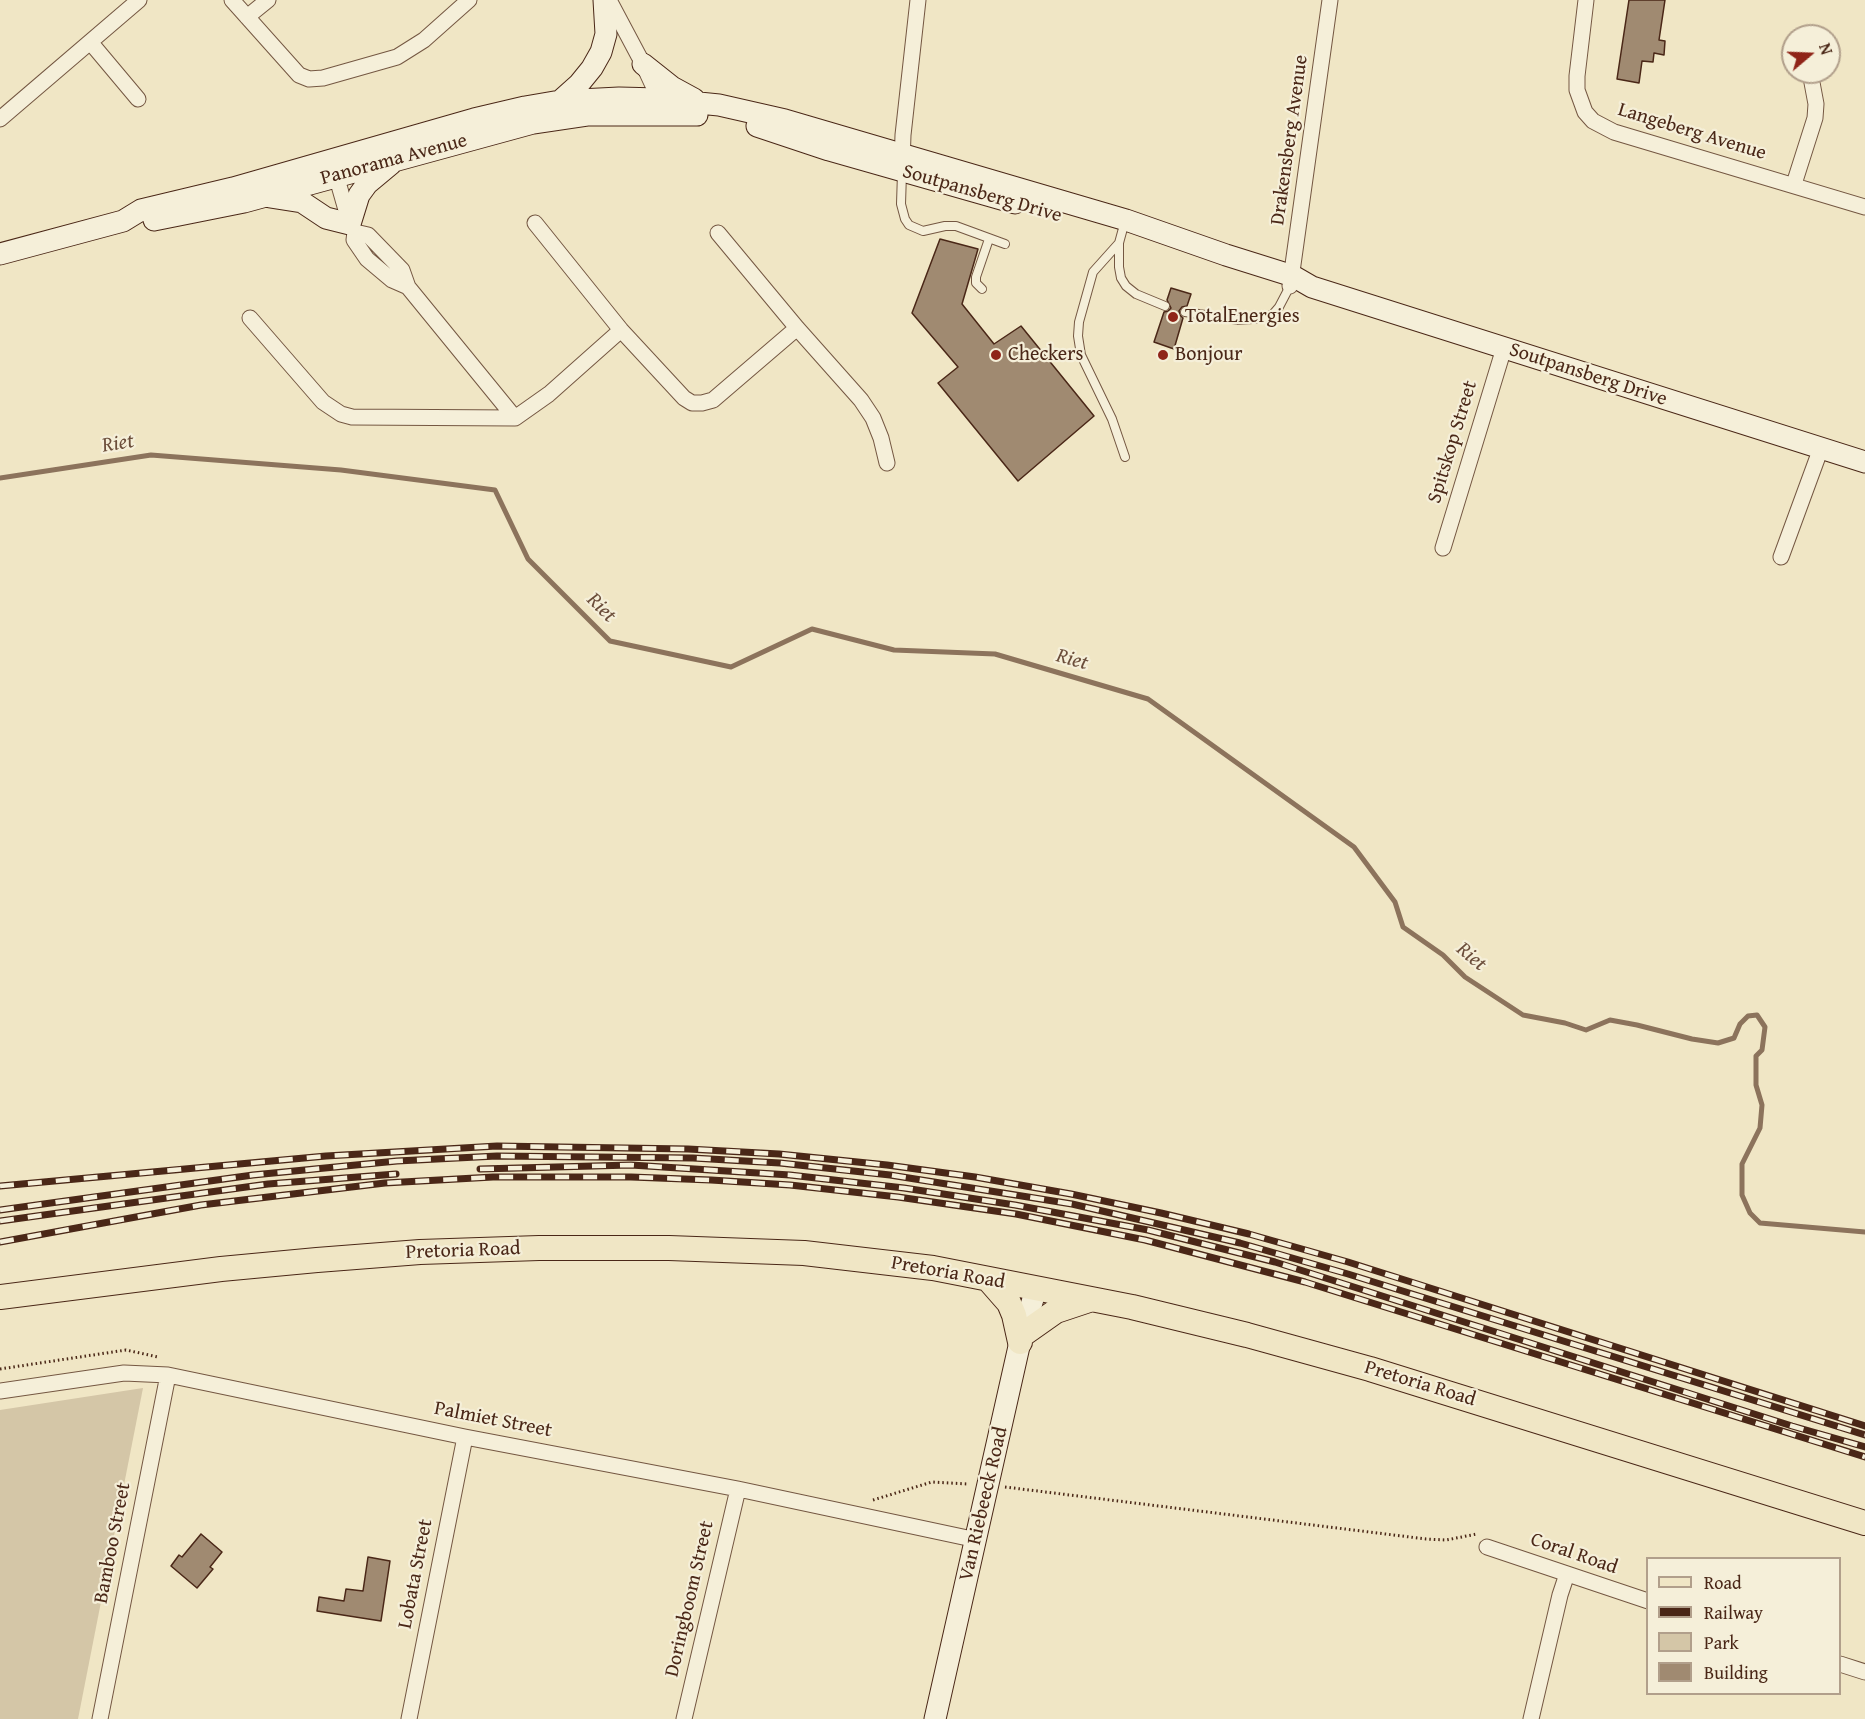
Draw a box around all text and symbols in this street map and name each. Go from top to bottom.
north arrow [1781,24,1841,84]
text: N [1813,40,1839,58]
street label: Drakensberg Avenue [1266,53,1314,227]
street label: Langeberg Avenue [1615,98,1769,166]
street label: Panorama Avenue [318,129,470,191]
street label: Soutpansberg Drive [900,160,1064,228]
place label: TotalEnergies [1185,305,1300,329]
marker: TotalEnergies [1166,310,1180,324]
street label: Soutpansberg Drive [1506,338,1670,412]
place label: Checkers [1008,343,1083,367]
place label: Bonjour [1175,343,1242,367]
marker: Checkers [989,348,1003,362]
marker: Bonjour [1156,348,1170,362]
street label: Spitskop Street [1423,378,1483,506]
water label: Riet [100,429,136,459]
water label: Riet [581,588,621,628]
water label: Riet [1053,644,1091,676]
water label: Riet [1451,937,1491,977]
street label: Pretoria Road [405,1237,521,1265]
street label: Pretoria Road [889,1251,1007,1295]
street label: Pretoria Road [1362,1356,1478,1412]
street label: Palmiet Street [432,1397,554,1443]
street label: Van Riebeeck Road [955,1425,1013,1583]
street label: Bamboo Street [89,1480,137,1606]
street label: Lobata Street [394,1517,438,1631]
street label: Doringboom Street [660,1519,720,1679]
street label: Coral Road [1527,1528,1621,1580]
legend [1646,1557,1841,1695]
text: Road [1704,1569,1742,1596]
text: Railway [1704,1599,1763,1626]
text: Park [1704,1629,1739,1656]
text: Building [1704,1659,1768,1686]

